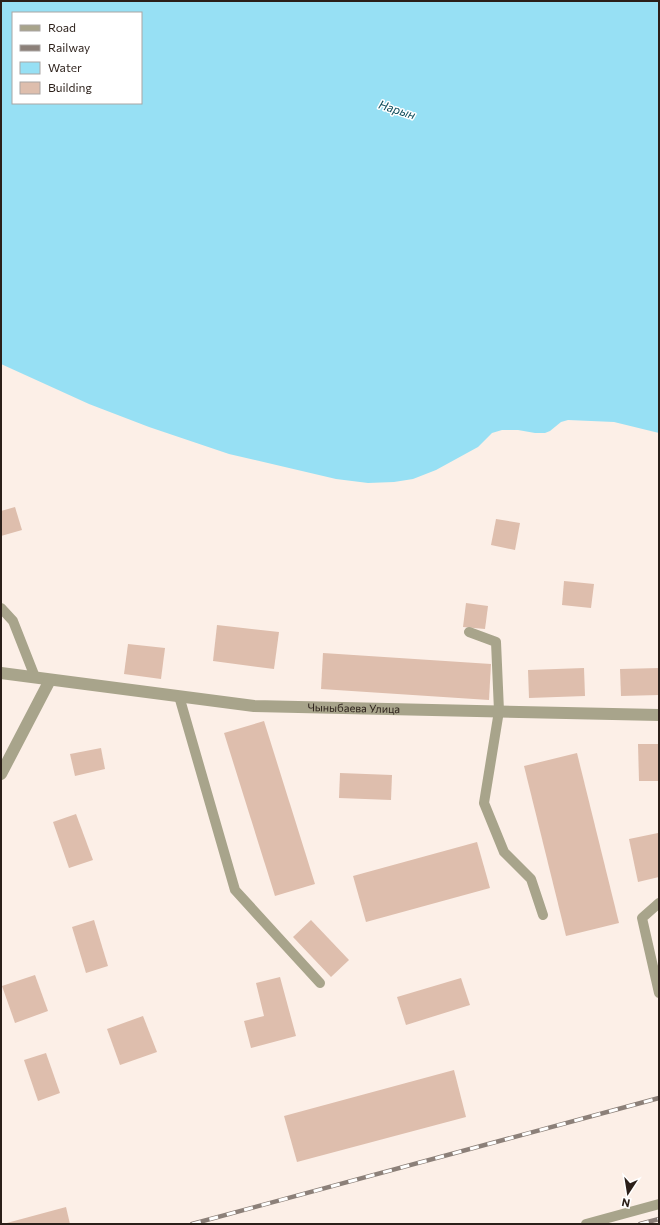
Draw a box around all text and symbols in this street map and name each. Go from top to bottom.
legend [12,12,142,104]
text: Road [48,20,76,34]
text: Railway [48,40,90,54]
text: Water [48,60,82,74]
text: Building [48,80,92,94]
water label: Нарын [377,97,418,122]
street label: Чыныбаева Улица [307,700,400,715]
north arrow [608,1173,648,1213]
text: N [620,1196,631,1210]

